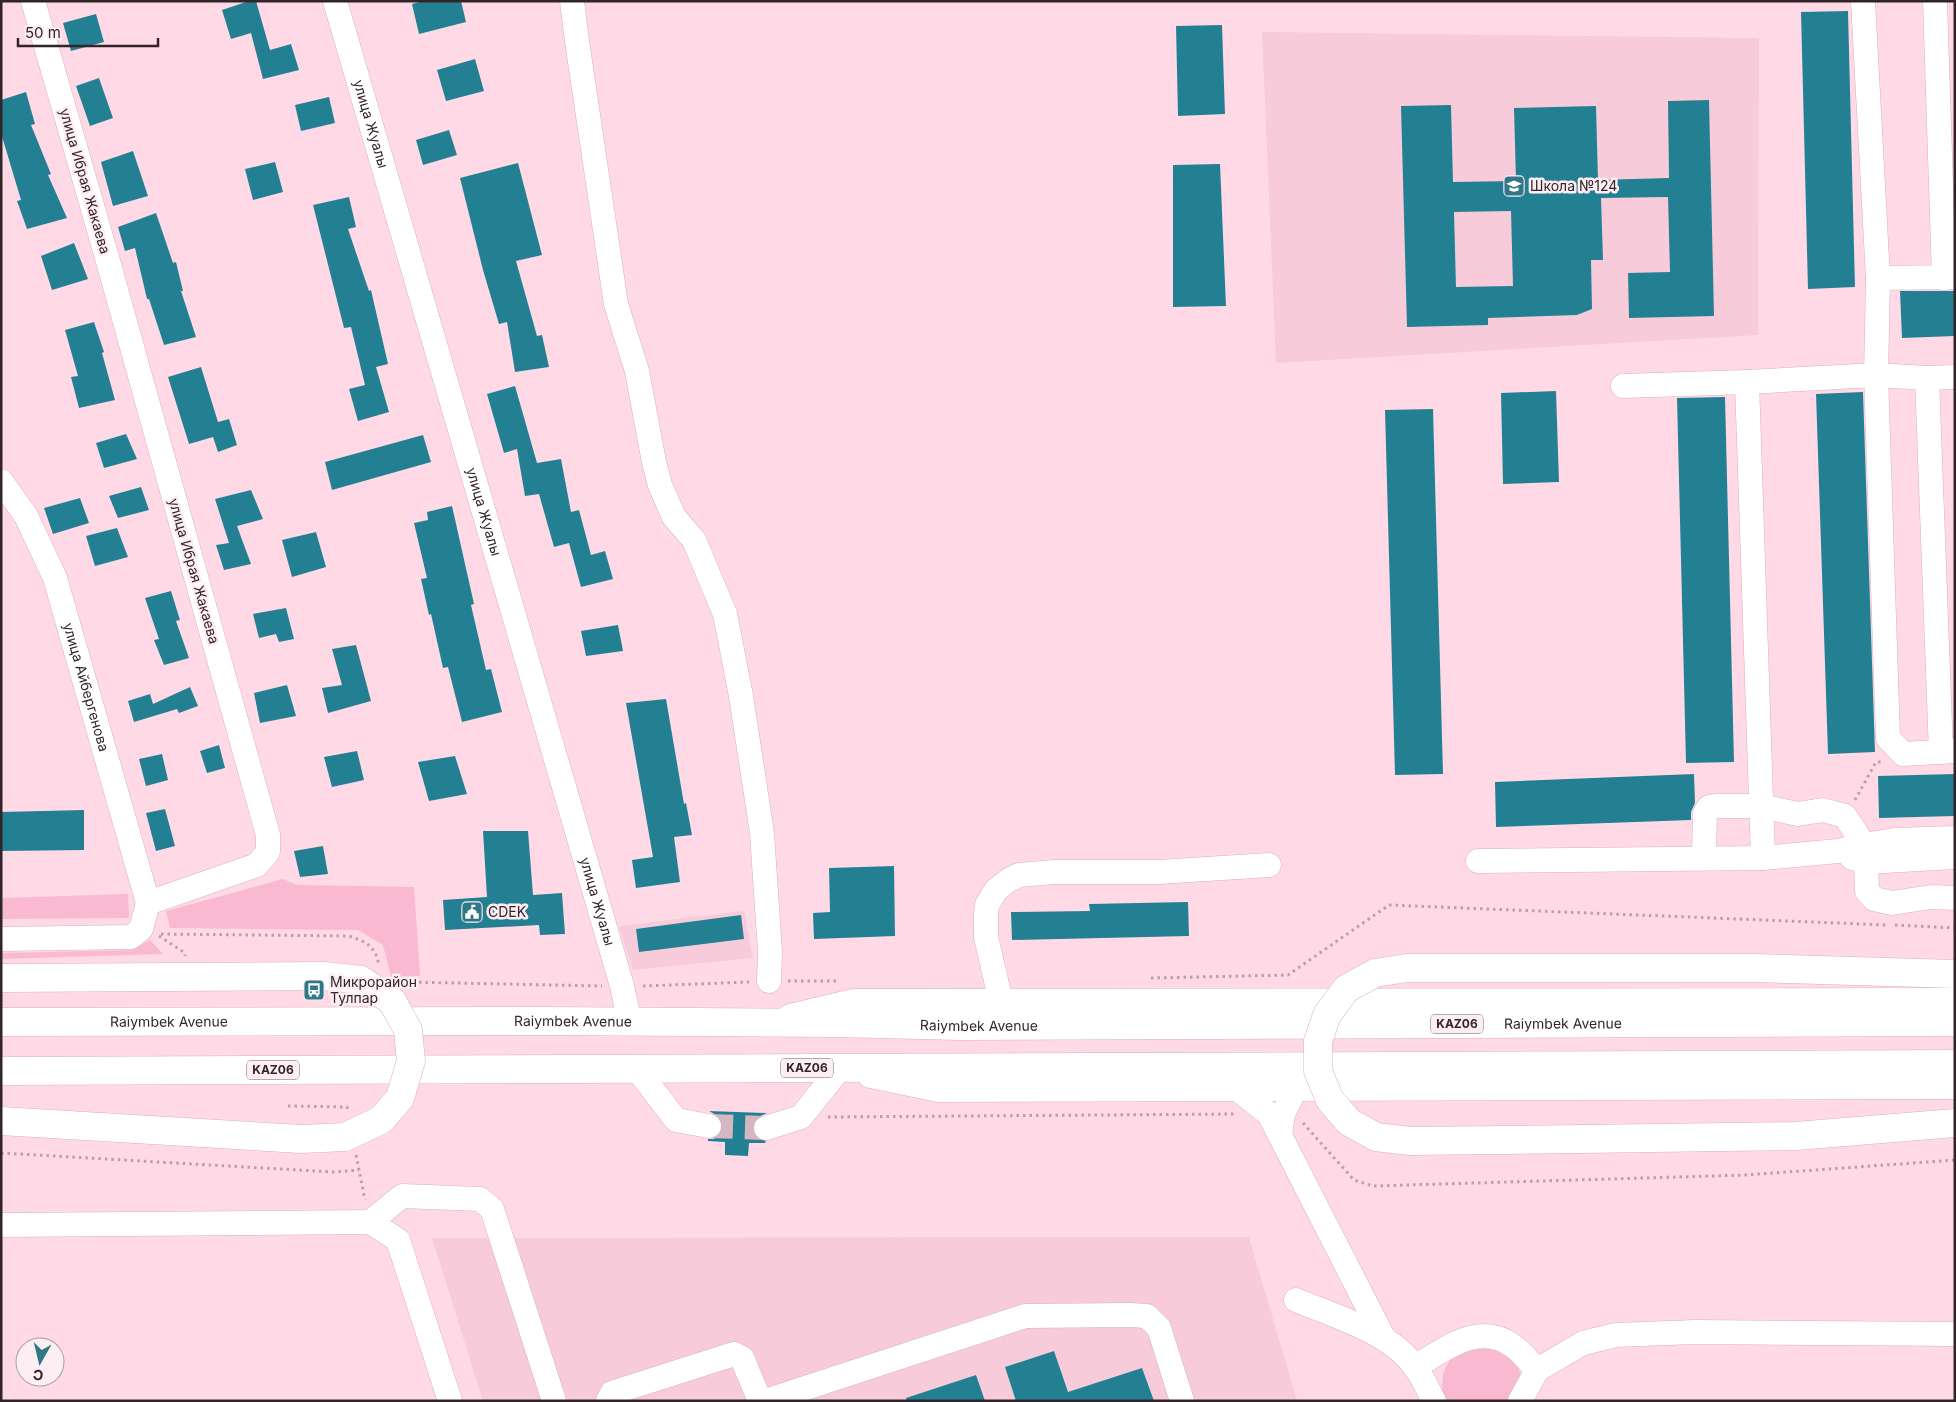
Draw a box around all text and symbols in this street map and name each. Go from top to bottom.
scale bar [18,15,158,47]
text: 50 m [25,23,61,42]
street label: улица Жуалы [350,78,392,170]
street label: улица Ибрая Жакаева [57,106,114,256]
school or university icon: Школа №124 [1502,174,1526,198]
place label: Школа №124 [1530,177,1617,194]
street label: улица Жуалы [463,465,505,558]
street label: улица Ибрая Жакаева [166,496,223,646]
street label: улица Айбергенова [60,621,113,753]
street label: улица Жуалы [577,855,619,948]
public building icon: CDEK [460,900,484,924]
place label: CDEK [488,903,527,920]
place label: Микрорайон Тулпар [330,973,417,1006]
bus stop icon: Микрорайон Тулпар [302,978,326,1002]
street label: Raiymbek Avenue [514,1012,632,1030]
street label: Raiymbek Avenue [110,1013,228,1030]
road number: KАZ06 [1431,1014,1483,1034]
street label: Raiymbek Avenue [1504,1014,1622,1032]
street label: Raiymbek Avenue [920,1016,1038,1034]
road number: KАZ06 [781,1058,833,1078]
road number: KАZ06 [247,1060,299,1080]
north arrow [15,1337,65,1387]
text: С [32,1366,44,1385]

